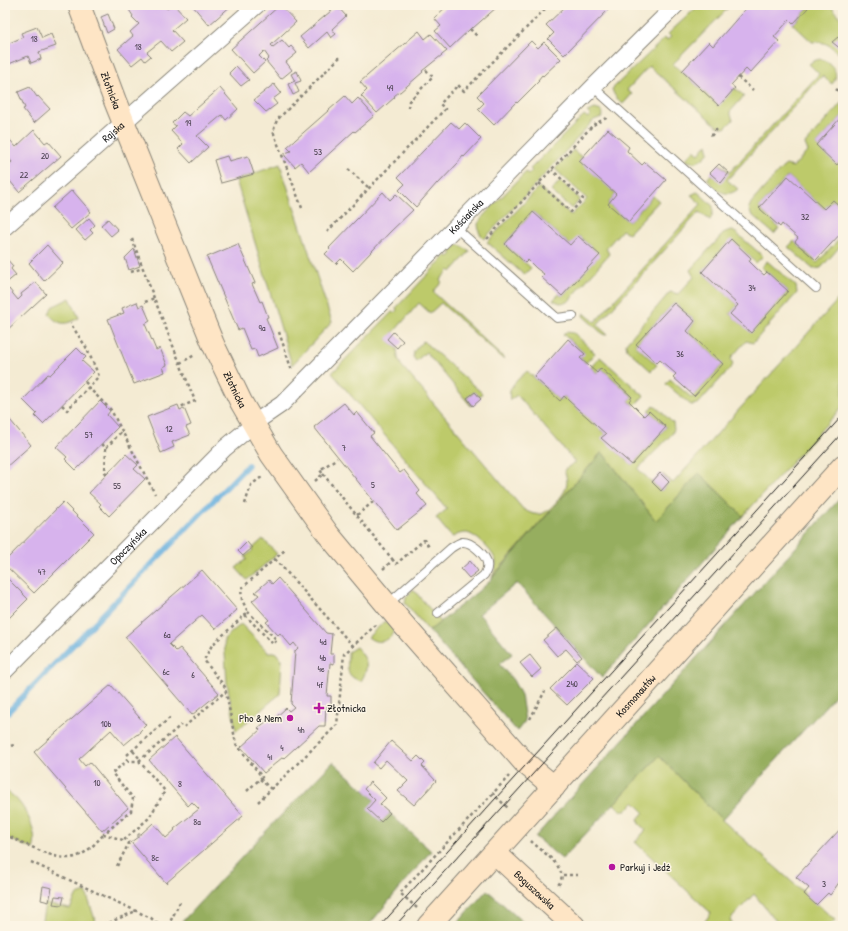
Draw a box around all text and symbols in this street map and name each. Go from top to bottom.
house number: 18 [30,33,38,45]
house number: 18 [134,41,142,53]
street label: Złotnicka [98,70,125,111]
house number: 49 [387,82,394,94]
house number: 19 [185,117,192,129]
street label: Rajska [99,118,128,145]
house number: 53 [314,146,322,158]
house number: 20 [41,150,49,162]
house number: 22 [20,169,29,181]
street label: Kościańska [446,196,487,237]
house number: 32 [801,211,810,223]
house number: 34 [748,282,756,294]
house number: 9a [259,322,266,334]
house number: 36 [676,348,684,360]
street label: Złotnicka [220,369,250,411]
house number: 12 [165,423,174,435]
house number: 57 [85,429,94,441]
house number: 7 [342,442,347,454]
house number: 5 [371,479,375,491]
house number: 55 [113,480,121,492]
street label: Opoczyńska [106,524,150,568]
house number: 47 [38,566,46,578]
house number: 6a [163,629,171,641]
house number: 4d [320,636,327,648]
house number: 4b [319,652,327,664]
house number: 4e [318,663,325,675]
house number: 6c [162,666,170,678]
house number: 6 [191,669,195,681]
street label: Kosmonautów [613,671,659,720]
house number: 240 [566,678,578,690]
house number: 4f [317,679,324,691]
place label: Złotnicka [327,701,366,715]
marker: Złotnicka [314,703,324,713]
place label: Pho & Nem [239,711,283,725]
marker: Pho & Nem [285,713,295,723]
house number: 10b [100,718,112,730]
house number: 4h [297,724,305,736]
house number: 4 [280,742,284,754]
house number: 4i [267,751,273,763]
house number: 10 [93,777,101,789]
house number: 8 [178,778,182,790]
house number: 8a [193,816,201,828]
house number: 8c [151,852,159,864]
place label: Parkuj i Jedź [620,860,671,874]
marker: Parkuj i Jedź [607,862,617,872]
street label: Boguszowska [511,867,559,913]
house number: 3 [822,878,826,890]

